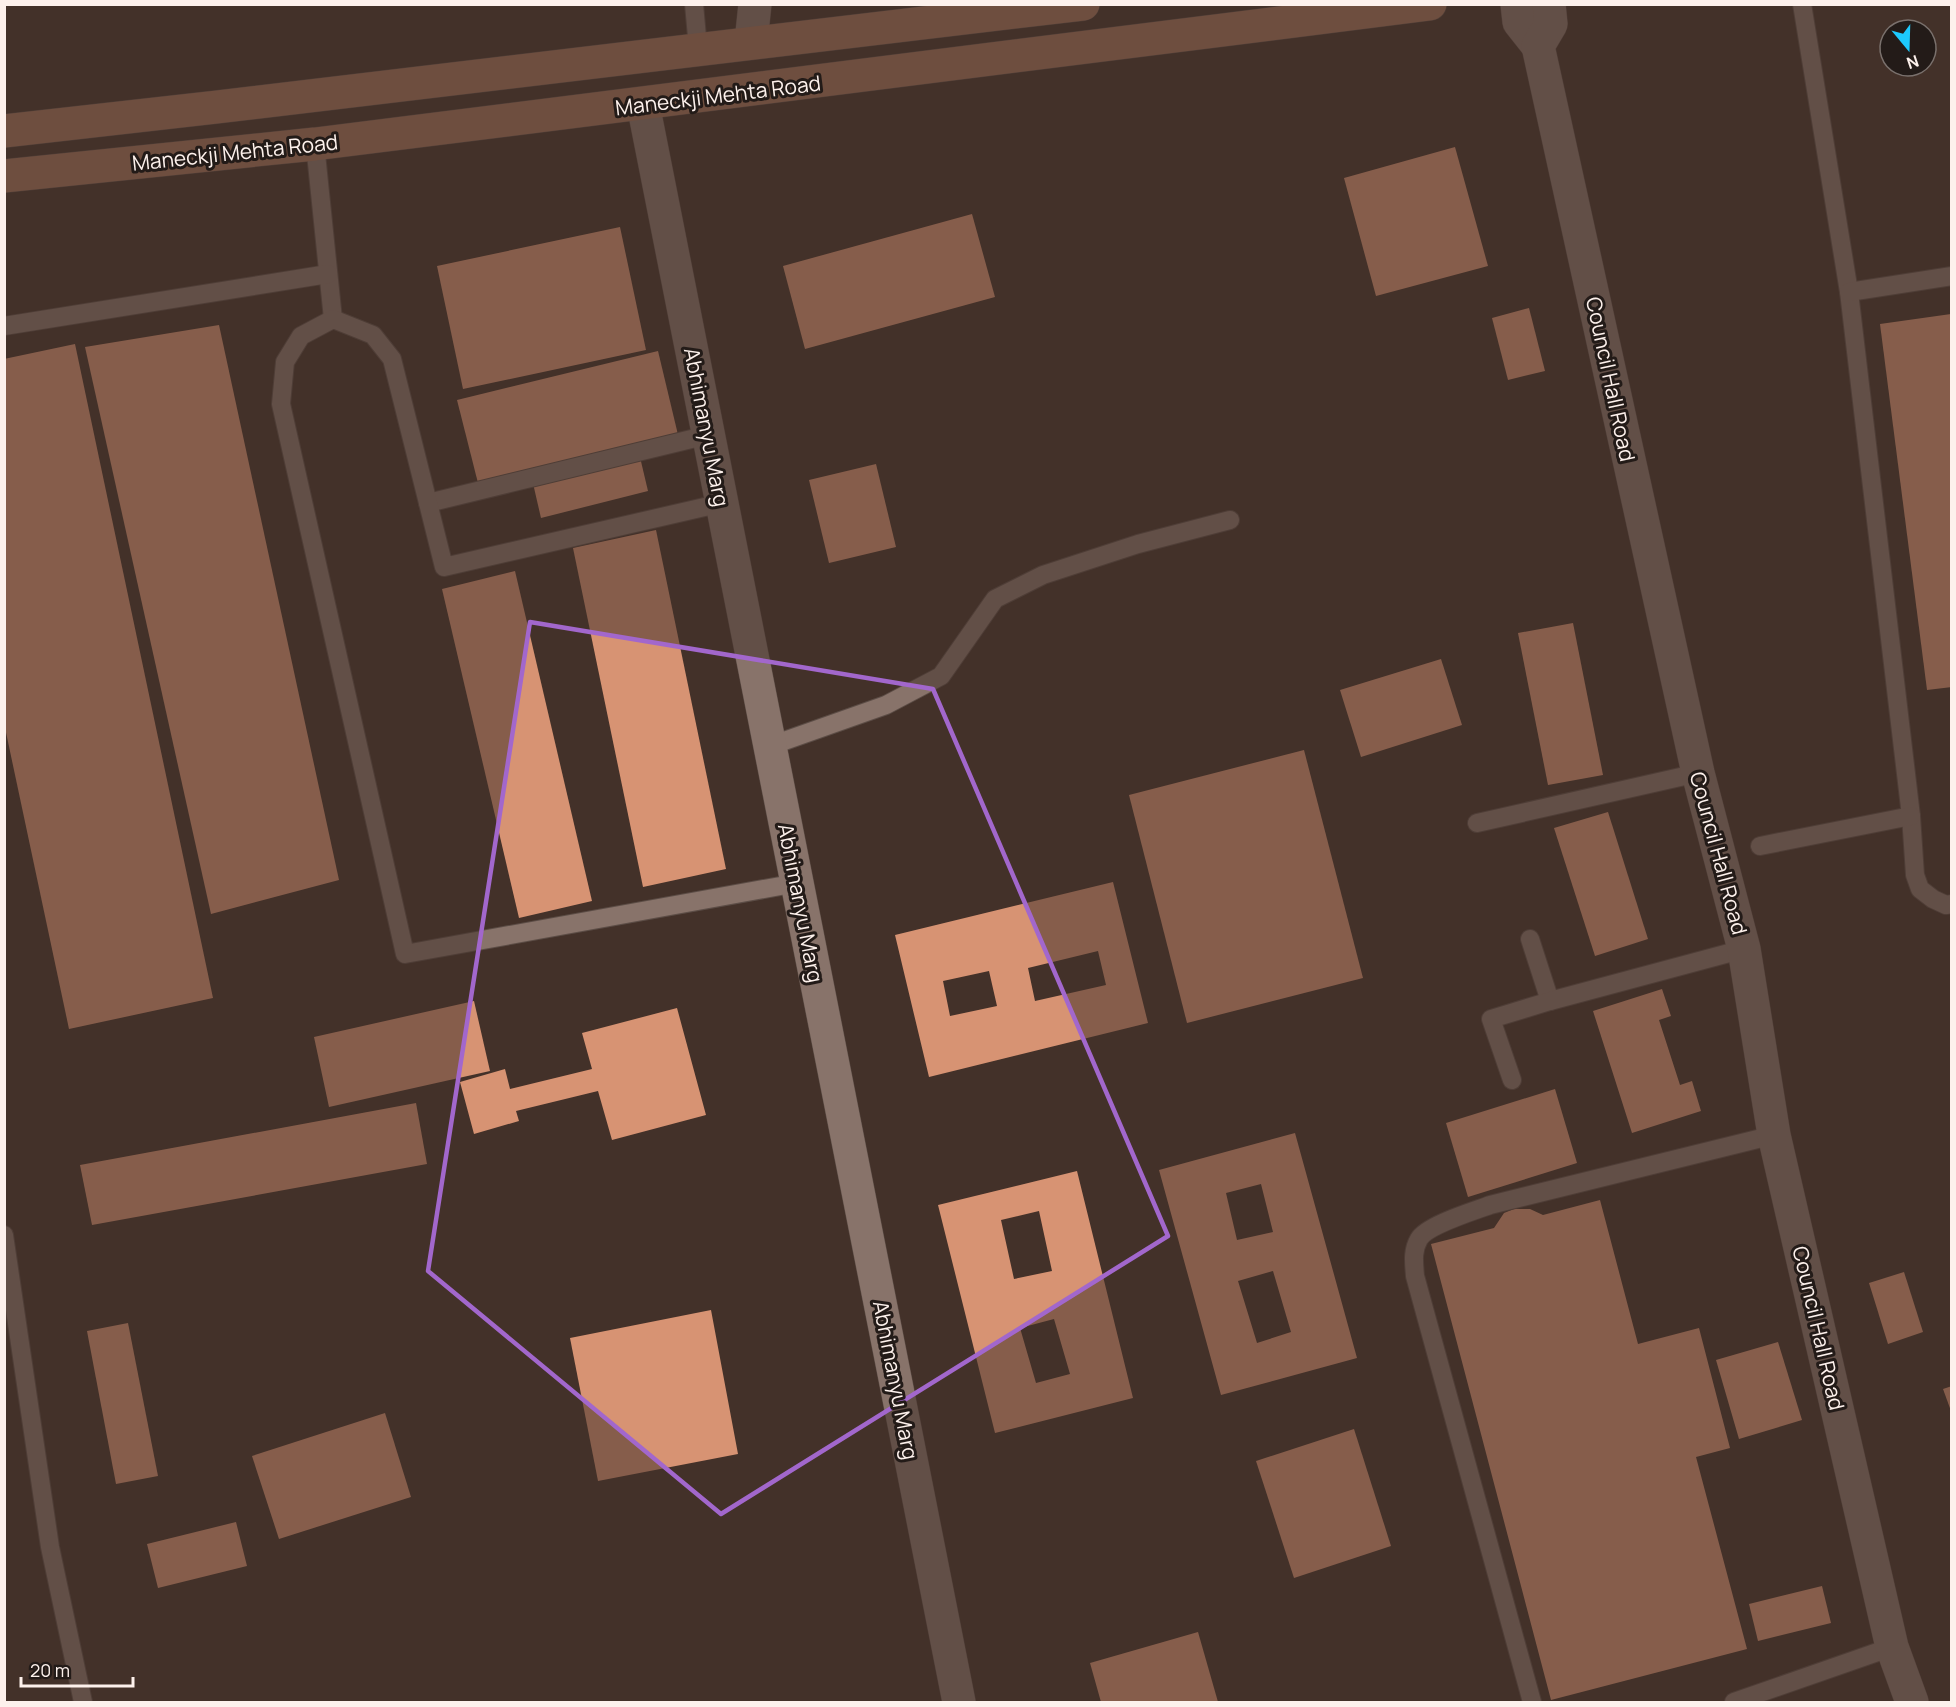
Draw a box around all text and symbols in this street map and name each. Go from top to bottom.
north arrow [1878,18,1938,78]
text: N [1904,50,1922,74]
street label: Maneckji Mehta Road [614,69,822,121]
street label: Maneckji Mehta Road [131,127,339,177]
street label: Council Hall Road [1580,294,1642,464]
street label: Abhimanyu Marg [678,345,736,509]
street label: Council Hall Road [1684,768,1754,938]
street label: Abhimanyu Marg [772,821,830,985]
street label: Council Hall Road [1787,1243,1851,1413]
street label: Abhimanyu Marg [867,1298,925,1462]
scale bar [21,1650,134,1688]
text: 20 m [30,1658,70,1682]

